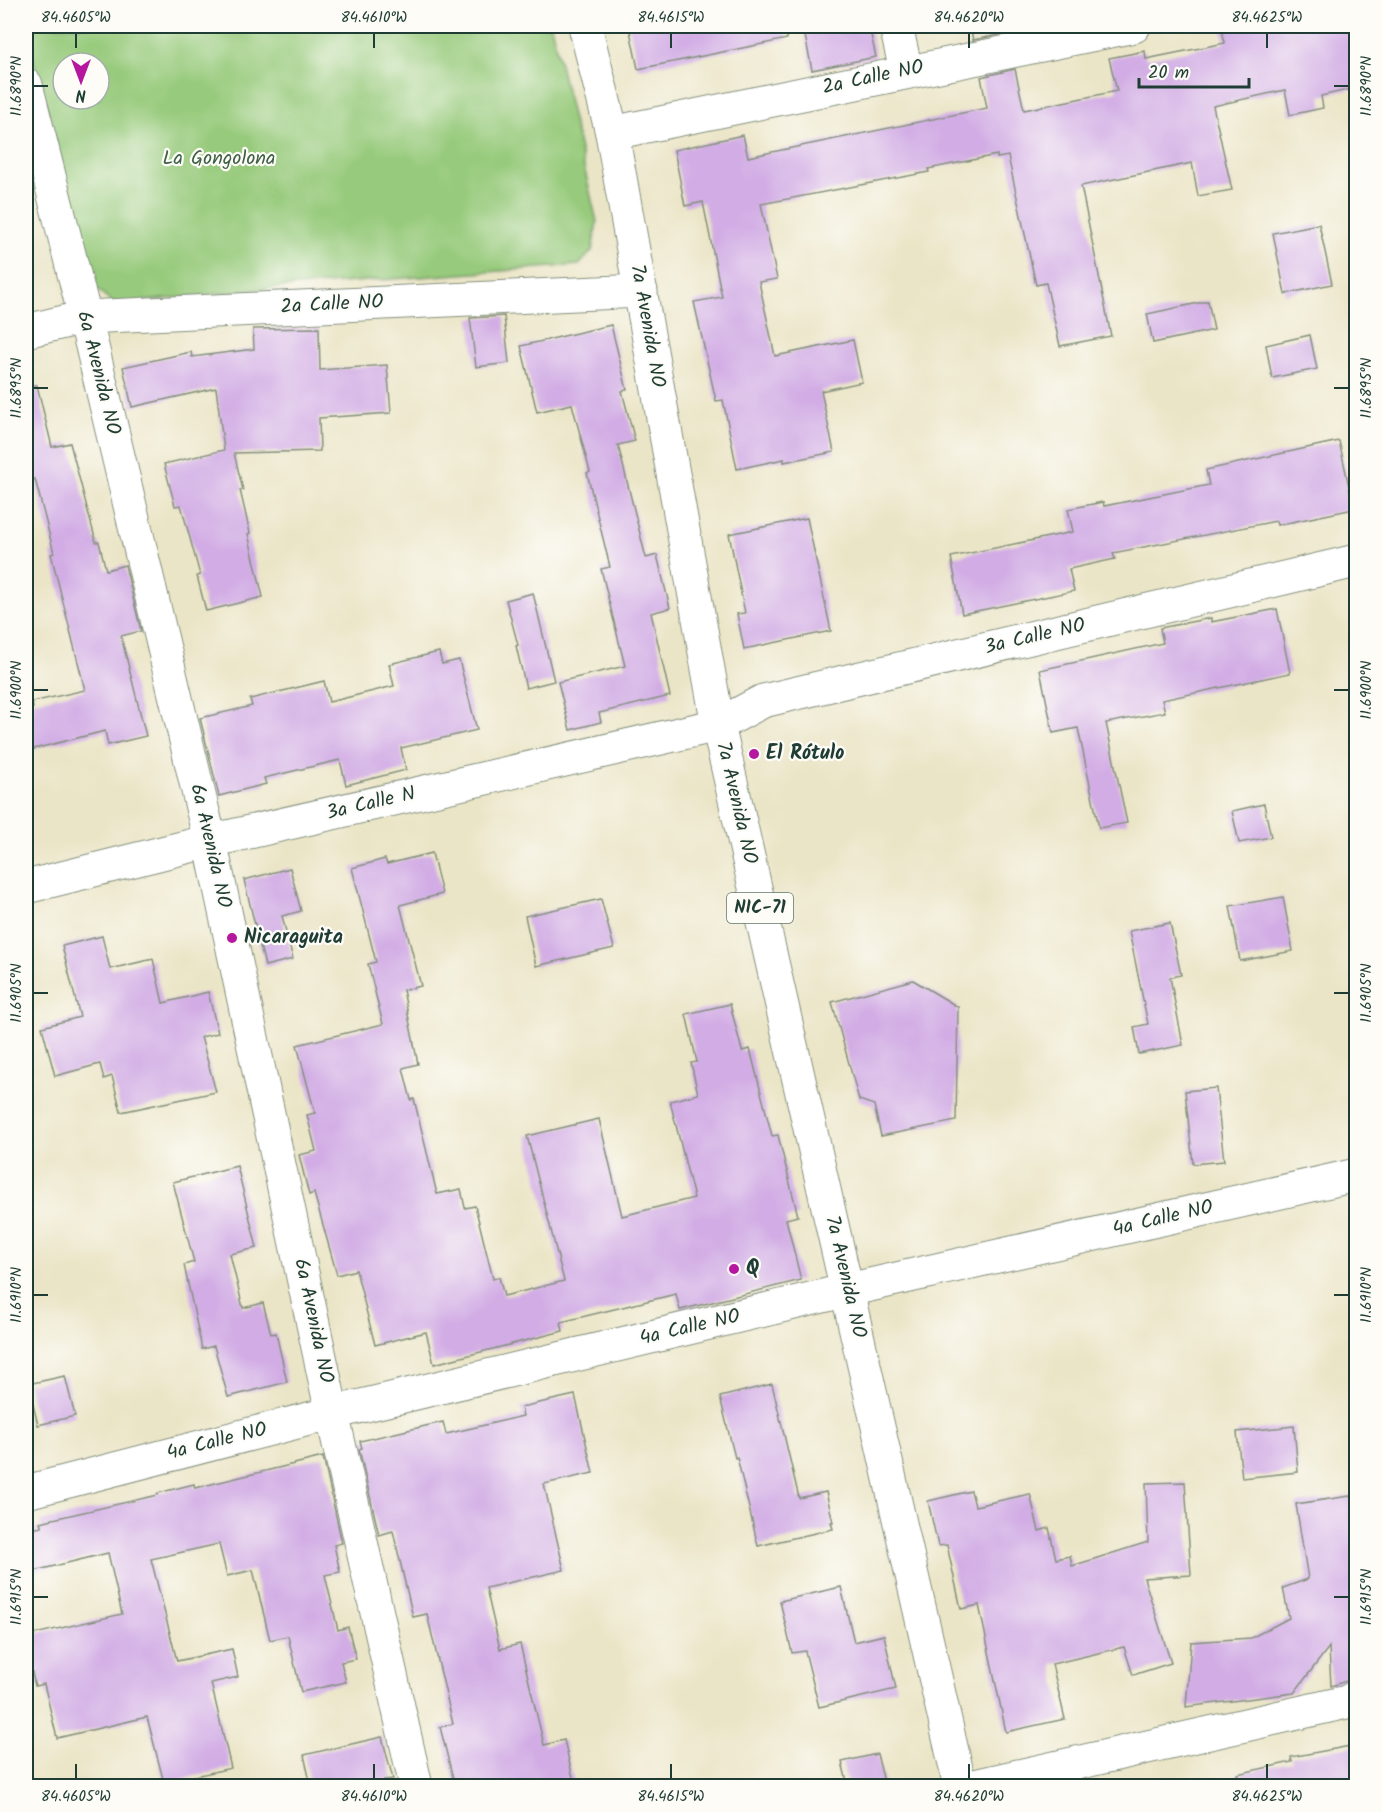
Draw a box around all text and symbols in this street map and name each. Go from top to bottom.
text: 84.4605°W [41,6,111,30]
text: 84.4610°W [341,6,408,30]
text: 84.4615°W [637,6,705,30]
text: 84.4620°W [934,6,1005,30]
text: 84.4625°W [1231,6,1303,30]
north arrow [51,51,111,111]
scale bar [1139,51,1248,89]
street label: 2a Calle NO [819,52,927,104]
text: 11.6890°N [5,56,29,116]
text: 11.6890°N [1355,56,1379,116]
text: 20 m [1148,59,1189,88]
text: N [76,82,86,107]
park label: La Gongolona [163,143,275,175]
street label: 7a Avenida NO [620,262,674,390]
street label: 2a Calle NO [280,286,384,324]
street label: 6a Avenida NO [67,308,129,438]
text: 11.6895°N [5,358,29,418]
text: 11.6895°N [1355,358,1379,418]
street label: 3a Calle NO [981,610,1089,664]
text: 11.6900°N [5,661,29,719]
text: 11.6900°N [1355,661,1379,719]
place label: El Rótulo [766,738,844,770]
street label: 7a Avenida NO [706,739,766,867]
marker: El Rótulo [747,747,761,761]
street label: 3a Calle N [323,778,419,830]
street label: 6a Avenida NO [180,781,240,911]
road number: NIC-71 [727,893,793,923]
place label: Nicaraguita [244,922,343,954]
marker: Nicaraguita [225,931,239,945]
text: 11.6905°N [5,963,29,1023]
text: 11.6905°N [1355,963,1379,1023]
street label: 4a Calle NO [1110,1192,1216,1246]
street label: 7a Avenida NO [815,1213,875,1341]
place label: Q [746,1253,759,1285]
street label: 6a Avenida NO [284,1256,342,1386]
marker: Q [727,1262,741,1276]
text: 11.6910°N [5,1267,29,1323]
text: 11.6910°N [1355,1267,1379,1323]
street label: 4a Calle NO [637,1301,743,1355]
street label: 4a Calle NO [163,1414,271,1470]
text: 11.6915°N [5,1569,29,1625]
text: 11.6915°N [1355,1569,1379,1625]
text: 84.4605°W [41,1785,111,1809]
text: 84.4610°W [341,1785,408,1809]
text: 84.4615°W [637,1785,705,1809]
text: 84.4620°W [934,1785,1005,1809]
text: 84.4625°W [1231,1785,1303,1809]

